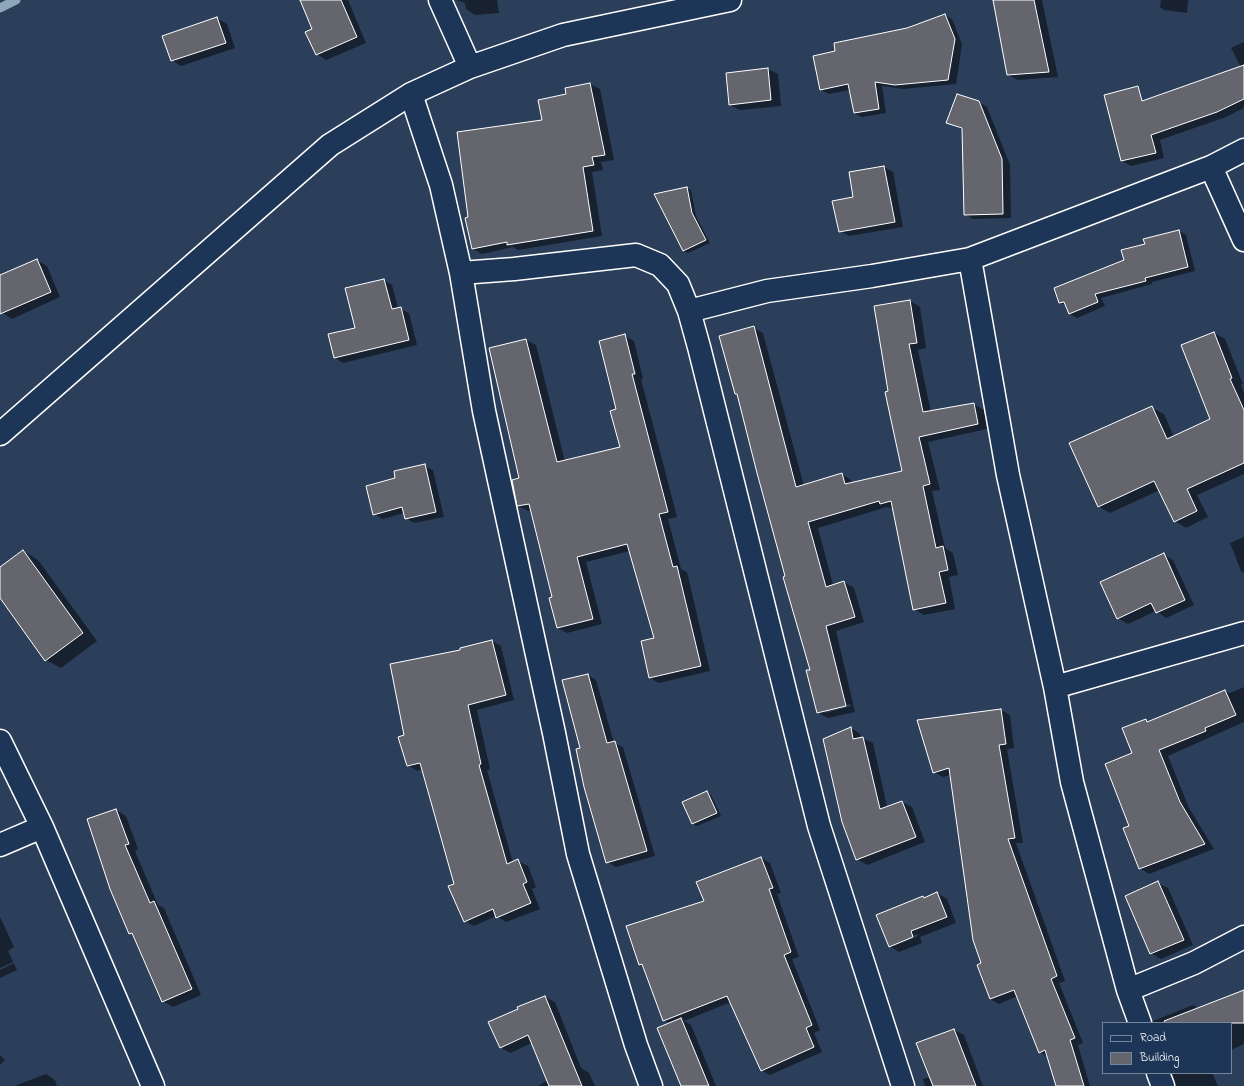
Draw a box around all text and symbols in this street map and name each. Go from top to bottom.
legend [1102,1022,1232,1074]
text: Road [1140,1029,1166,1047]
text: Building [1140,1049,1179,1067]

